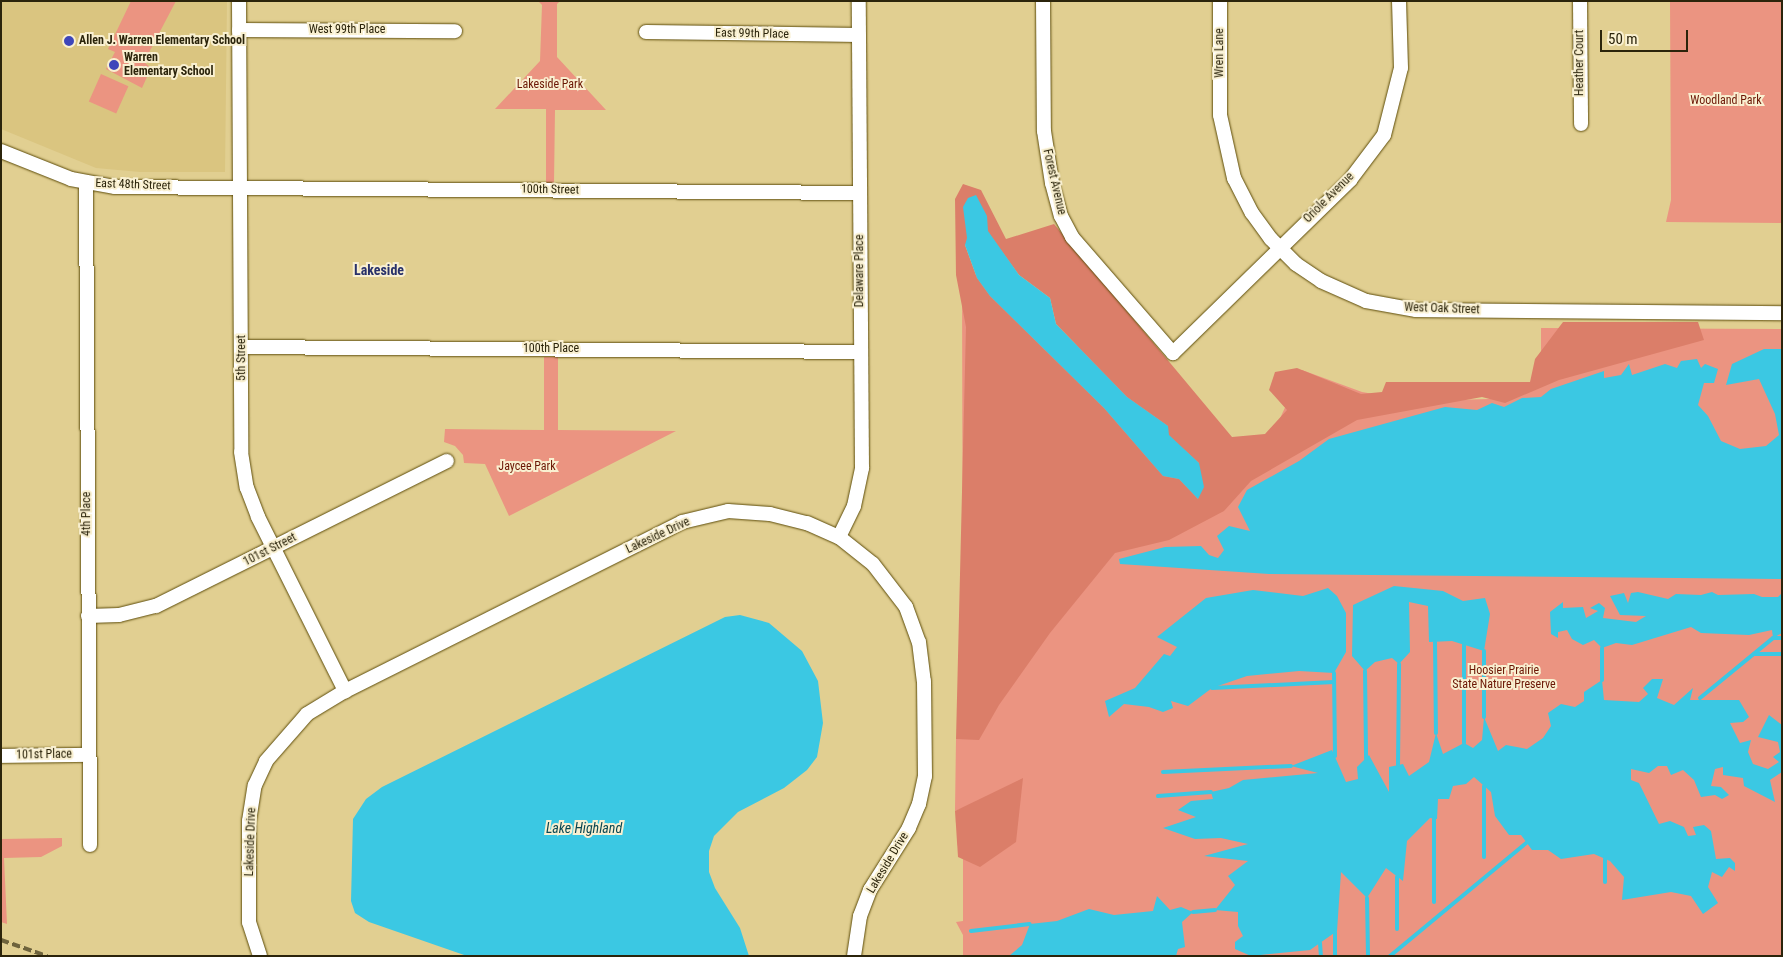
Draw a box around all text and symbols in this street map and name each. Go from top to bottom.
scale bar [1603,20,1690,52]
street label: West 99th Place [309,23,385,37]
street label: East 99th Place [715,26,789,42]
street label: Wren Lane [1213,28,1227,78]
street label: Heather Court [1573,30,1587,96]
text: 50 m [1608,30,1638,48]
place label: Allen J. Warren Elementary School [79,34,245,48]
marker: Allen J. Warren Elementary School [63,35,75,47]
place label: Warren Elementary School [124,51,214,79]
marker: Warren Elementary School [108,59,120,71]
park label: Lakeside Park [517,78,583,92]
park label: Woodland Park [1690,94,1762,108]
street label: Forest Avenue [1039,148,1069,216]
street label: Oriole Avenue [1301,170,1357,226]
street label: East 48th Street [95,176,171,194]
street label: 100th Street [521,182,579,198]
street label: Delaware Place [853,235,867,307]
district label: Lakeside [354,262,404,278]
street label: West Oak Street [1404,300,1480,318]
street label: 5th Street [235,335,249,381]
street label: 100th Place [523,342,579,356]
park label: Jaycee Park [498,460,556,474]
street label: 4th Place [80,492,94,536]
street label: Lakeside Drive [624,515,692,557]
street label: 101st Street [241,530,299,570]
park label: Hoosier Prairie State Nature Preserve [1452,664,1556,692]
street label: 101st Place [16,747,72,763]
street label: Lakeside Drive [243,807,259,877]
water label: Lake Highland [546,820,622,836]
street label: Lakeside Drive [864,830,912,896]

